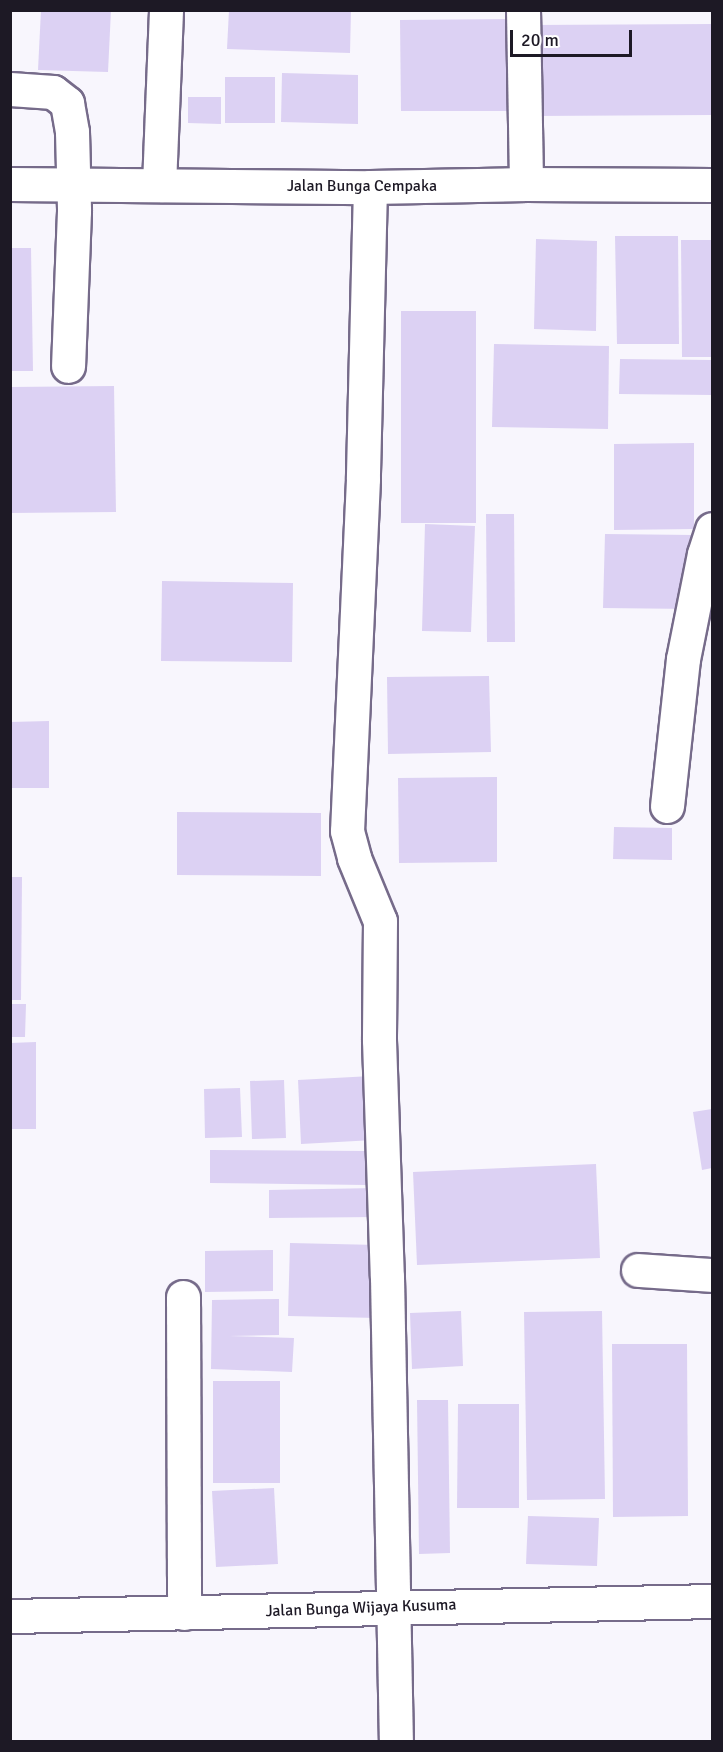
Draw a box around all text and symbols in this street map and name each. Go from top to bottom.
scale bar [513,18,634,56]
text: 20 m [521,29,559,51]
street label: Jalan Bunga Cempaka [287,176,437,196]
street label: Jalan Bunga Wijaya Kusuma [265,1595,457,1621]

